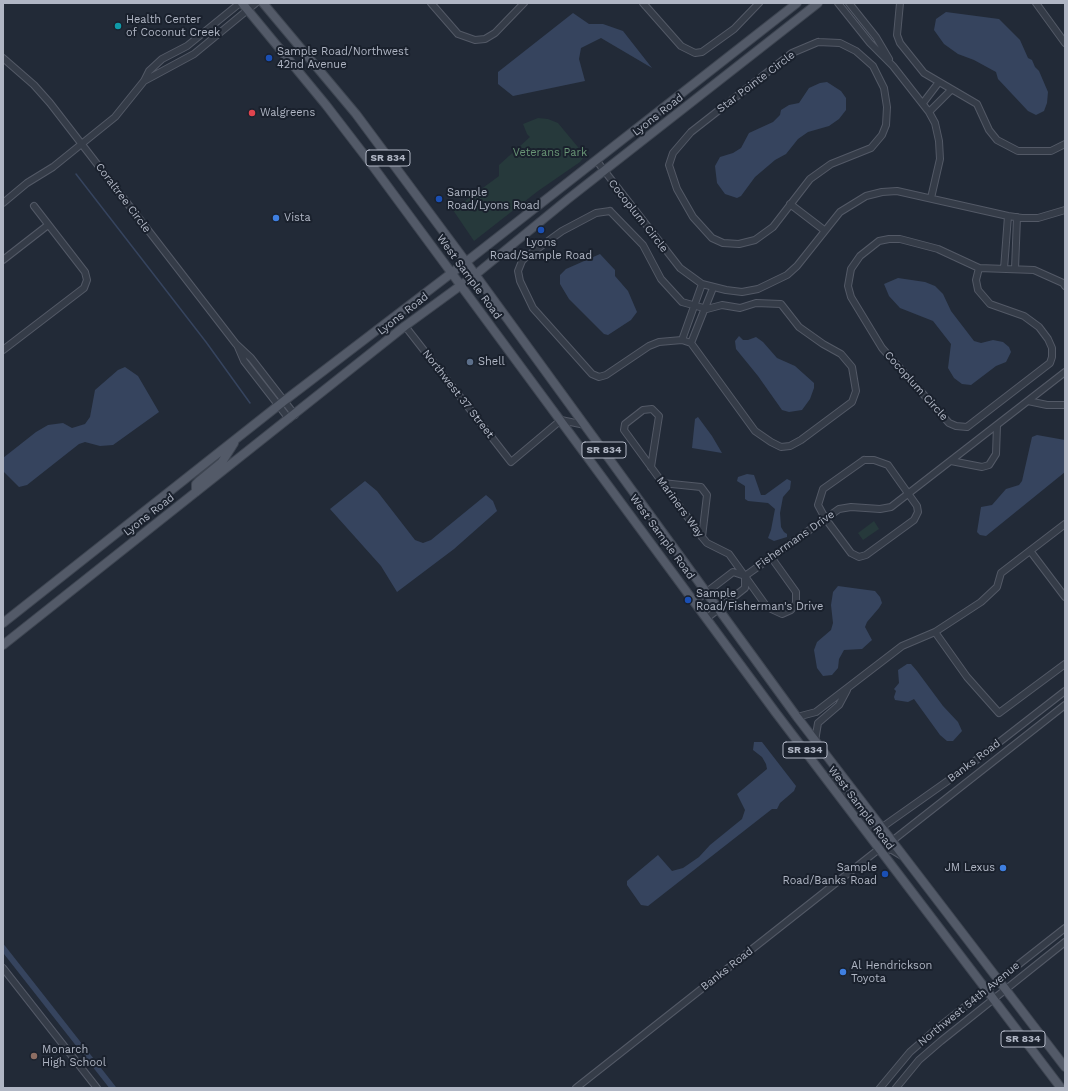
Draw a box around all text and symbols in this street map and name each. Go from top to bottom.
place label: Health Center of Coconut Creek [126,13,220,39]
marker: Health Center of Coconut Creek [113,21,123,31]
place label: Sample Road/Northwest 42nd Avenue [277,45,409,71]
street label: Star Pointe Circle [714,48,798,116]
marker: Sample Road/Northwest 42nd Avenue [264,53,274,63]
street label: Lyons Road [630,91,686,139]
place label: Walgreens [260,106,315,120]
marker: Walgreens [247,108,257,118]
park label: Veterans Park [513,146,587,160]
road number: SR 834 [366,150,410,166]
street label: Coraltree Circle [92,161,154,235]
street label: Cocoplum Circle [605,177,671,255]
place label: Sample Road/Lyons Road [447,186,540,212]
marker: Sample Road/Lyons Road [434,194,444,204]
place label: Vista [284,211,311,225]
marker: Vista [271,213,281,223]
marker: Lyons Road/Sample Road [536,225,546,235]
street label: West Sample Road [434,232,504,322]
place label: Lyons Road/Sample Road [490,236,592,262]
street label: Lyons Road [375,290,431,338]
street label: Northwest 37 Street [419,347,497,441]
street label: Cocoplum Circle [881,349,951,423]
place label: Shell [478,355,505,369]
marker: Shell [465,357,475,367]
road number: SR 834 [582,442,626,458]
street label: Mariners Way [654,474,706,540]
street label: Lyons Road [121,491,177,539]
street label: West Sample Road [627,492,697,582]
street label: Fishermans Drive [753,508,837,572]
place label: Sample Road/Fisherman's Drive [696,587,823,613]
marker: Sample Road/Fisherman's Drive [683,595,693,605]
street label: Banks Road [945,737,1003,785]
road number: SR 834 [783,742,827,758]
street label: West Sample Road [825,763,897,853]
place label: Sample Road/Banks Road [783,861,877,887]
place label: JM Lexus [945,861,995,875]
marker: JM Lexus [998,863,1008,873]
marker: Sample Road/Banks Road [880,869,890,879]
street label: Banks Road [698,944,756,994]
place label: Al Hendrickson Toyota [851,959,932,985]
street label: Northwest 54th Avenue [916,959,1022,1049]
marker: Al Hendrickson Toyota [838,967,848,977]
road number: SR 834 [1001,1031,1045,1047]
place label: Monarch High School [42,1043,106,1069]
marker: Monarch High School [29,1051,39,1061]

